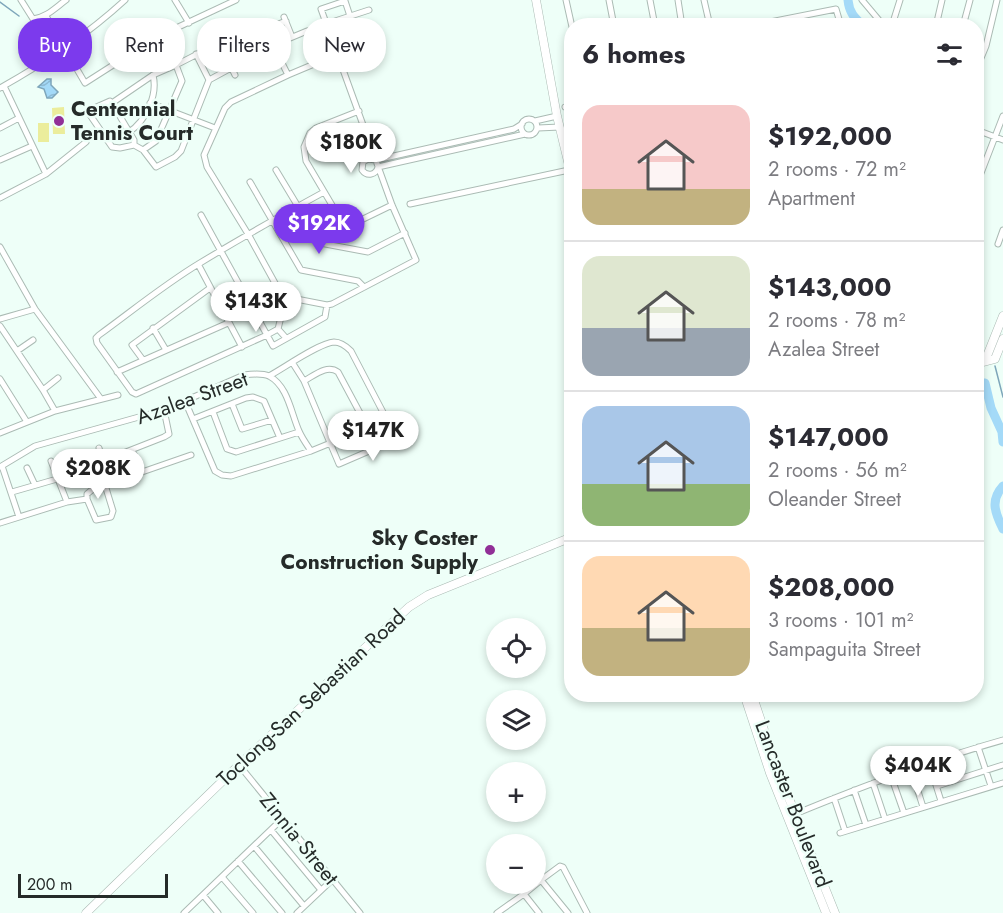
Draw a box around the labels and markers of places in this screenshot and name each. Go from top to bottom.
place label: Centennial Tennis Court [71,94,193,148]
marker: Centennial Tennis Court [52,114,66,128]
pin: $180K [309,123,393,174]
pin: $192K [277,204,361,255]
pin: $143K [214,282,298,333]
pin: $147K [331,411,415,462]
pin: $208K [56,449,140,500]
place label: Sky Coster Construction Supply [281,523,479,577]
marker: Sky Coster Construction Supply [483,543,497,557]
pin: $404K [876,746,960,797]

